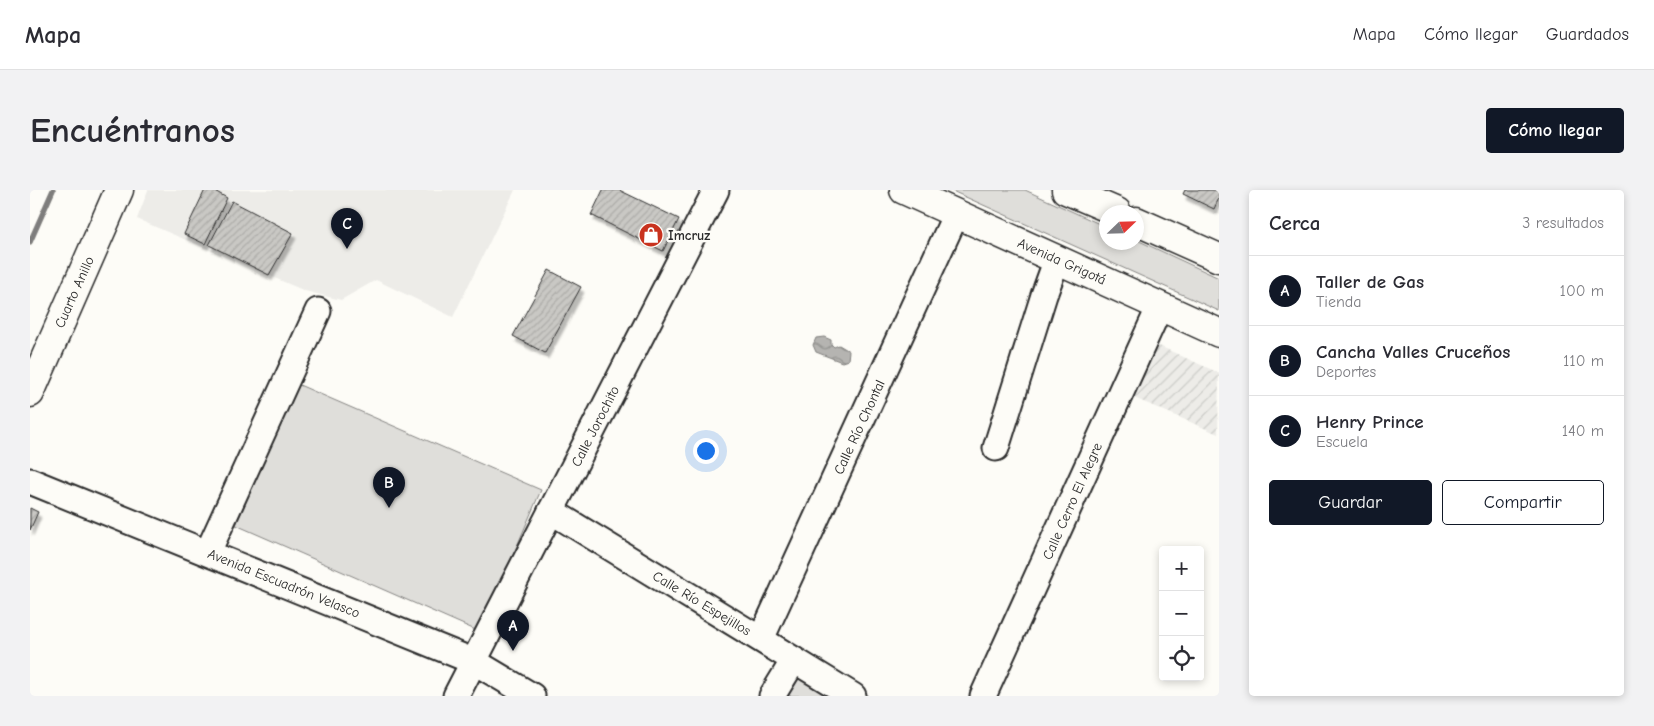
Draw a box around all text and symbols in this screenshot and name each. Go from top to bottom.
text: Mapa [25,21,81,49]
text: Mapa [1353,24,1396,45]
text: Cómo llegar [1424,24,1518,45]
text: Guardados [1546,24,1629,45]
button: Cómo llegar [1486,108,1624,153]
text: Encuéntranos [30,110,235,151]
north arrow [1099,205,1144,250]
pin: C [331,208,363,249]
text: Cerca [1269,211,1320,235]
text: 3 resultados [1522,214,1604,232]
shop icon: Imcruz [638,222,664,248]
place label: Imcruz [668,227,710,244]
street label: Avenida Grigotá [1015,234,1109,289]
street label: Cuarto Anillo [51,254,98,331]
text: Taller de Gas [1316,271,1424,293]
text: A [1281,282,1289,300]
text: 100 m [1560,282,1604,300]
text: Tienda [1316,293,1362,311]
text: Cancha Valles Cruceños [1316,341,1510,363]
text: B [1280,352,1290,370]
text: 110 m [1563,352,1604,370]
text: Deportes [1316,363,1376,381]
street label: Calle Río Chontal [830,377,889,477]
street label: Calle Jorochito [568,383,623,470]
text: Henry Prince [1316,411,1424,433]
text: C [1280,422,1290,440]
text: 140 m [1562,422,1604,440]
text: Escuela [1316,433,1368,451]
your location [693,438,719,464]
street label: Calle Cerro El Alegre [1039,440,1106,562]
pin: B [373,467,405,508]
button: Guardar [1269,480,1432,525]
button: Compartir [1442,480,1604,525]
street label: Avenida Escuadrón Velasco [205,545,362,622]
map controls [1159,546,1204,681]
button: + [1159,546,1204,591]
street label: Calle Río Espejillos [649,567,754,640]
button: − [1159,591,1204,636]
pin: A [497,610,529,651]
button: locate [1159,636,1204,681]

